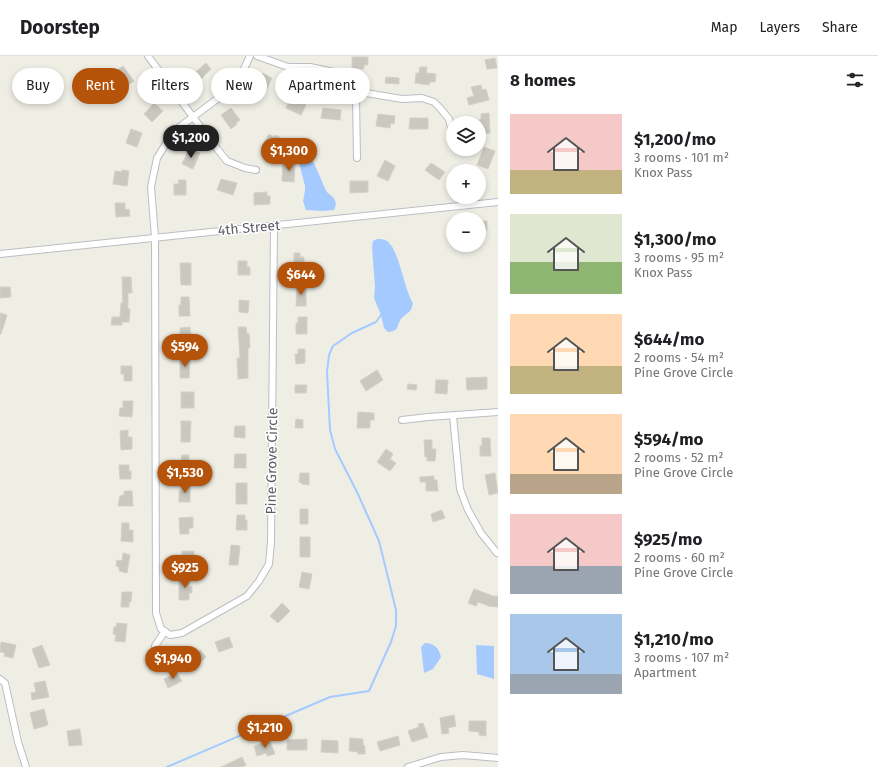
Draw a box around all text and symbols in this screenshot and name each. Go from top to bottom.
text: Doorstep [20,16,100,39]
text: Map [711,19,737,36]
text: Layers [759,19,800,36]
text: Share [822,19,858,36]
chip: Buy [12,68,64,104]
chip: Rent [72,68,129,104]
chip: Filters [137,68,203,104]
chip: New [211,68,267,104]
chip: Apartment [275,68,370,104]
icon: filters [844,69,866,91]
text: 8 homes [510,70,576,91]
map controls [446,116,486,252]
button: layers [446,116,486,156]
pin: $1,200 [158,125,224,159]
text: $1,200/mo [634,129,716,150]
text: $1,200 [172,130,210,145]
icon: home [542,130,590,178]
pin: $1,300 [256,138,322,172]
text: $1,300 [270,143,308,158]
text: 3 rooms · 101 m² [634,150,729,165]
button: + [446,164,486,204]
text: Knox Pass [634,165,692,180]
button: − [446,212,486,252]
street label: 4th Street [217,217,282,239]
text: $1,300/mo [634,229,716,250]
icon: home [542,230,590,278]
text: 3 rooms · 95 m² [634,250,724,265]
pin: $644 [277,262,325,296]
text: Knox Pass [634,265,692,280]
text: $644 [286,267,316,282]
text: $644/mo [634,329,704,350]
icon: home [542,330,590,378]
pin: $594 [161,334,209,368]
text: $594 [171,339,199,354]
text: 2 rooms · 54 m² [634,350,724,365]
text: Pine Grove Circle [634,365,733,380]
street label: Pine Grove Circle [263,407,281,515]
text: $594/mo [634,429,703,450]
icon: home [542,430,590,478]
text: 2 rooms · 52 m² [634,450,723,465]
pin: $1,530 [152,460,218,494]
text: $1,530 [166,465,204,480]
text: Pine Grove Circle [634,465,733,480]
text: $925/mo [634,529,702,550]
icon: home [542,530,590,578]
text: 2 rooms · 60 m² [634,550,725,565]
pin: $925 [161,555,209,589]
text: $925 [171,560,199,575]
text: Pine Grove Circle [634,565,733,580]
text: $1,210/mo [634,629,714,650]
icon: home [542,630,590,678]
pin: $1,940 [140,646,206,680]
text: 3 rooms · 107 m² [634,650,729,665]
text: $1,940 [154,651,192,666]
text: Apartment [634,665,696,680]
pin: $1,210 [232,715,298,749]
text: $1,210 [247,720,283,735]

